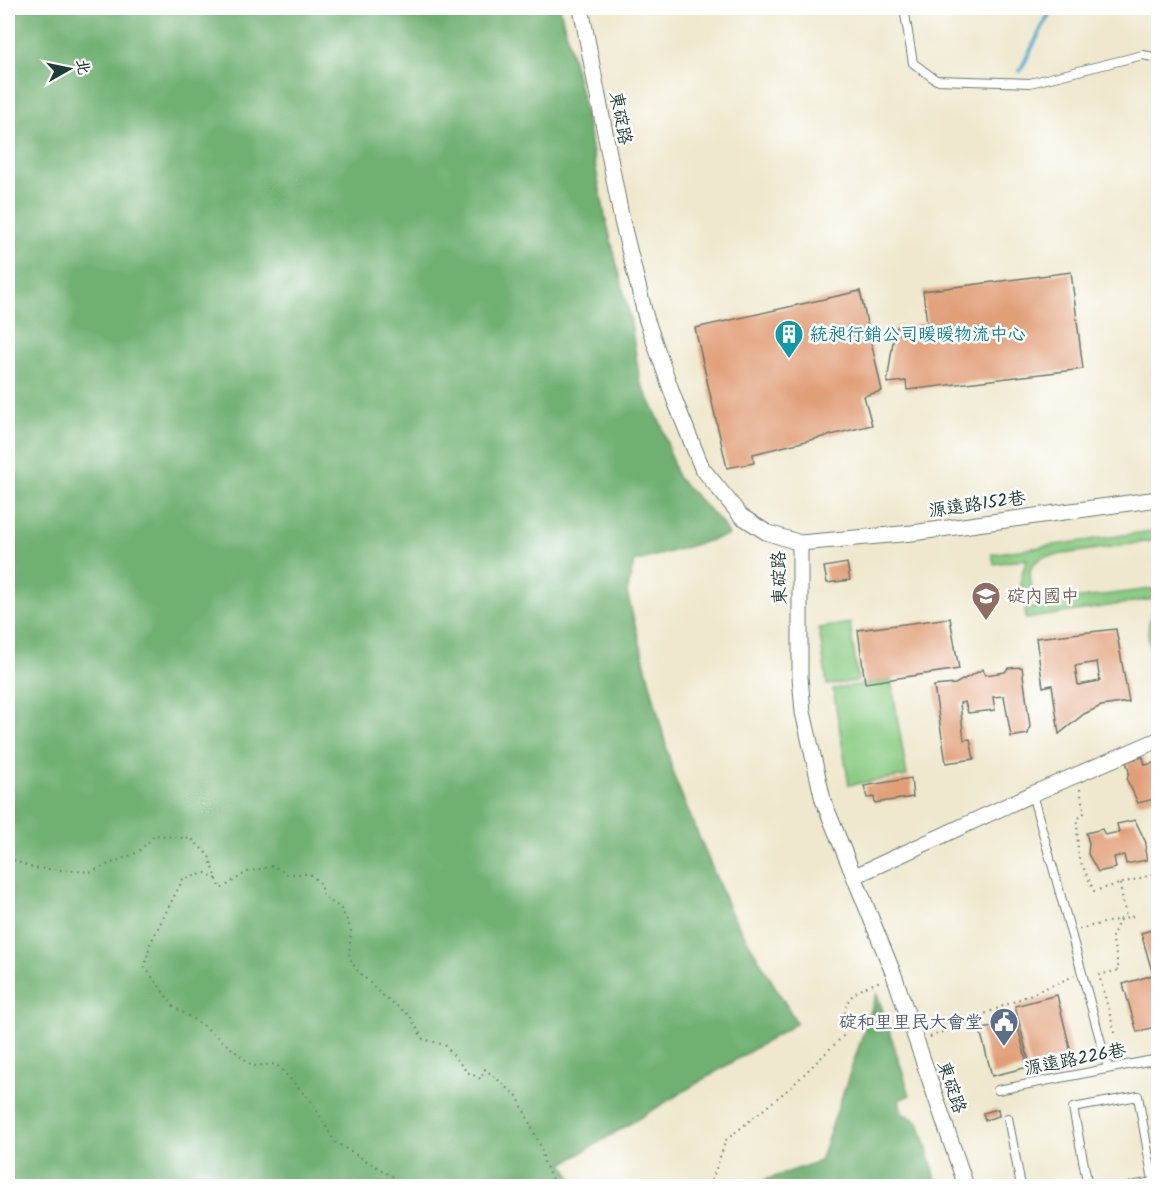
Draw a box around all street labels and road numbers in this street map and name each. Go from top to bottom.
street label: 東碇路 [600,89,639,148]
street label: 源遠路152巷 [927,484,1028,527]
street label: 東碇路 [765,550,796,605]
street label: 源遠路226巷 [1022,1036,1129,1085]
street label: 東碇路 [928,1057,973,1118]

